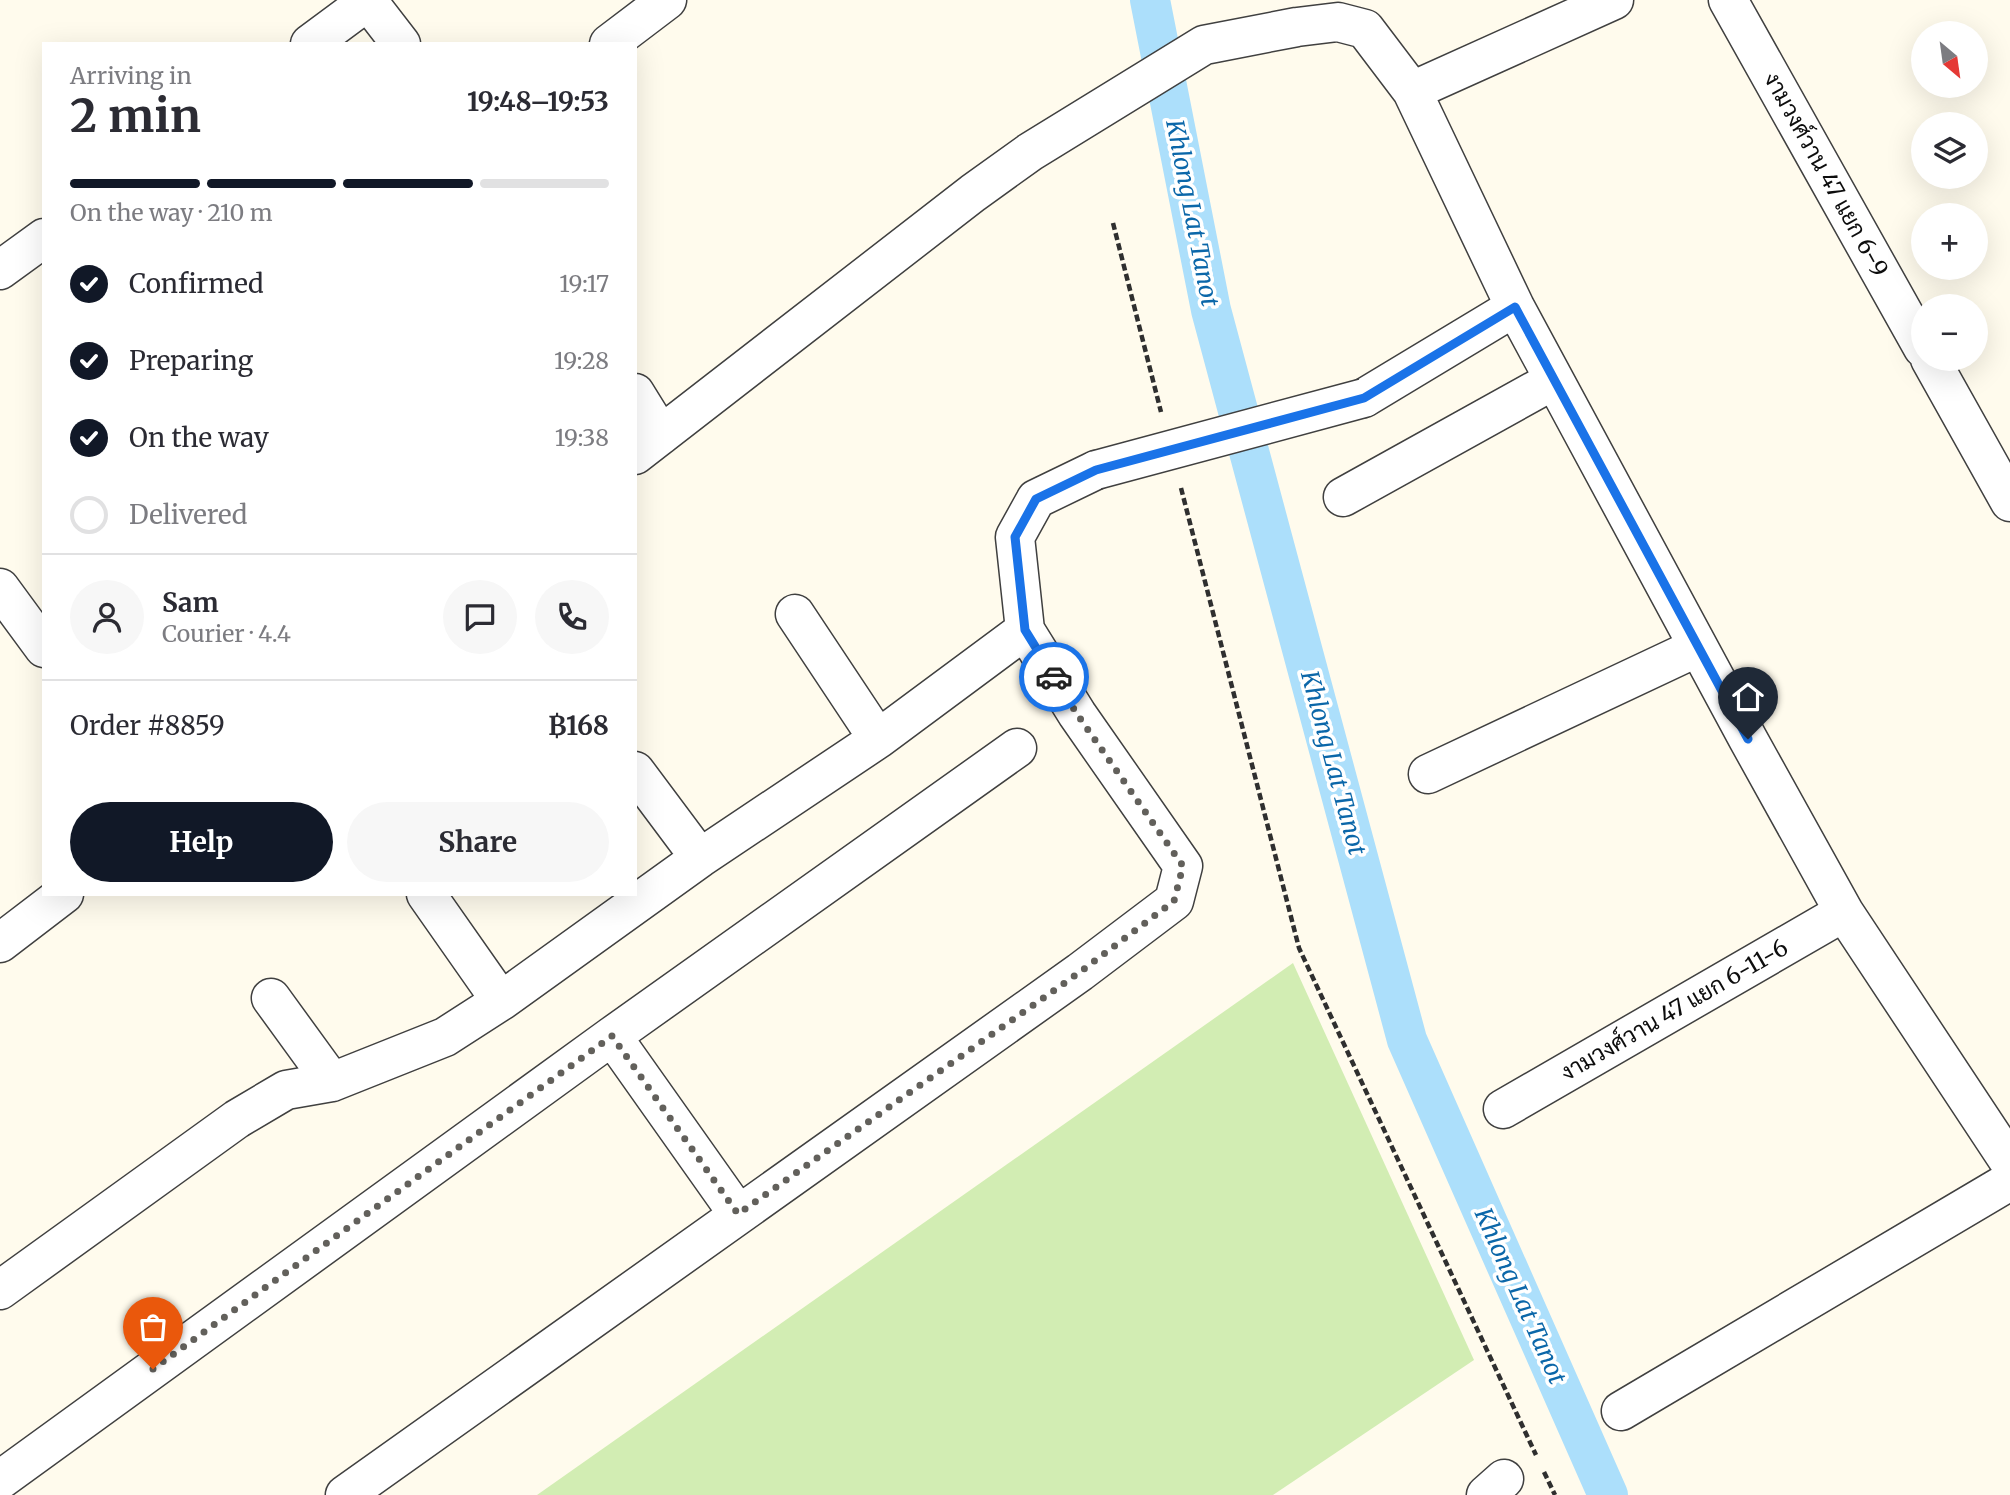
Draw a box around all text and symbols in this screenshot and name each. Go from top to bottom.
north arrow [1911,21,1988,98]
map controls [1911,21,1988,371]
text: Arriving in [70,61,192,90]
street label: งามวงศ์วาน 47 แยก 6-9 [1758,66,1896,281]
text: 19:48–19:53 [467,85,609,118]
text: 2 min [70,87,201,145]
button: layers [1911,112,1988,189]
water label: Khlong Lat Tanot [1159,116,1226,310]
text: On the way · 210 m [70,198,273,227]
button: + [1911,203,1988,280]
icon: check [70,265,108,303]
text: Confirmed [129,267,264,300]
text: 19:17 [559,269,609,298]
button: − [1911,294,1988,371]
icon: check [70,342,108,380]
text: Preparing [129,344,253,377]
text: 19:28 [554,346,609,375]
icon: check [70,419,108,457]
text: On the way [129,421,269,454]
text: 19:38 [555,423,609,452]
text: Delivered [129,498,248,531]
button: person [70,580,144,654]
button: chat [443,580,517,654]
button: phone [535,580,609,654]
text: Sam [162,586,219,619]
text: Courier · 4.4 [162,619,291,648]
courier [1019,642,1089,712]
icon: car [1035,658,1073,696]
water label: Khlong Lat Tanot [1294,666,1373,859]
pin [1718,667,1778,739]
icon: home [1729,678,1767,716]
text: Order #8859 [70,709,225,742]
text: ฿168 [548,709,609,742]
button: Help [70,802,333,882]
button: Share [347,802,609,882]
street label: งามวงศ์วาน 47 แยก 6-11-6 [1554,932,1793,1087]
water label: Khlong Lat Tanot [1467,1202,1573,1389]
pin [123,1297,183,1369]
icon: bag [134,1308,172,1346]

